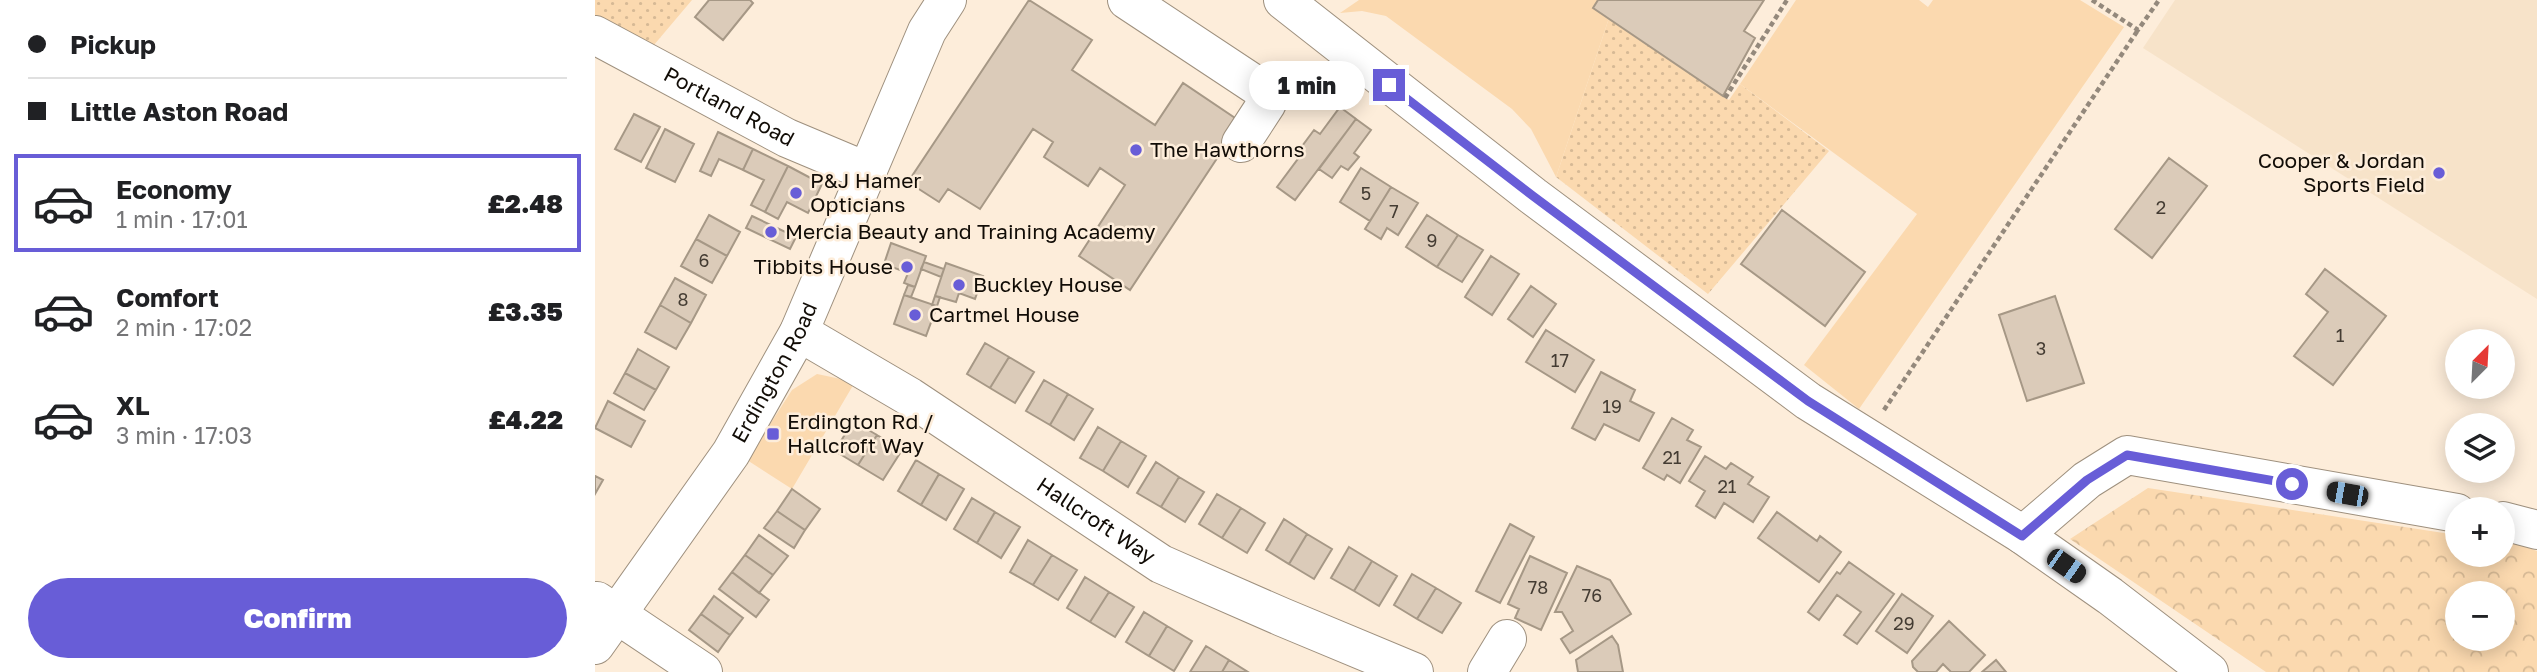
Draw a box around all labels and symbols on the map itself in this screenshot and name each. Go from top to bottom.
street label: Portland Road [660,60,799,152]
callout: 1 min [1249,60,1365,110]
route end [1373,69,1405,101]
place label: The Hawthorns [1150,136,1305,162]
marker: The Hawthorns [1128,142,1144,158]
place label: Cooper & Jordan Sports Field [2258,147,2425,197]
marker: Cooper & Jordan Sports Field [2431,165,2447,181]
place label: P&J Hamer Opticians [810,167,922,217]
house number: 5 [1361,182,1371,204]
marker: P&J Hamer Opticians [788,185,804,201]
house number: 2 [2156,196,2166,218]
house number: 7 [1389,200,1399,222]
place label: Mercia Beauty and Training Academy [785,218,1156,244]
marker: Mercia Beauty and Training Academy [763,224,779,240]
house number: 9 [1427,229,1437,251]
house number: 6 [699,249,709,271]
place label: Tibbits House [754,253,893,279]
marker: Tibbits House [899,259,915,275]
place label: Buckley House [973,271,1123,297]
marker: Buckley House [951,277,967,293]
house number: 8 [678,288,688,310]
street label: Erdington Road [726,298,822,447]
place label: Cartmel House [929,301,1079,327]
marker: Cartmel House [907,307,923,323]
house number: 1 [2336,324,2345,346]
north arrow [2445,329,2515,399]
house number: 3 [2036,337,2046,359]
house number: 17 [1551,349,1569,371]
house number: 19 [1602,395,1622,417]
place label: Erdington Rd / Hallcroft Way [787,408,934,458]
marker: Erdington Rd / Hallcroft Way [765,426,781,442]
house number: 21 [1662,446,1682,468]
route start [2276,468,2308,500]
street label: Hallcroft Way [1032,471,1161,569]
house number: 21 [1717,475,1737,497]
car [2325,480,2370,508]
car [2043,545,2090,587]
house number: 78 [1528,576,1548,598]
house number: 76 [1582,584,1602,606]
house number: 29 [1893,612,1915,634]

